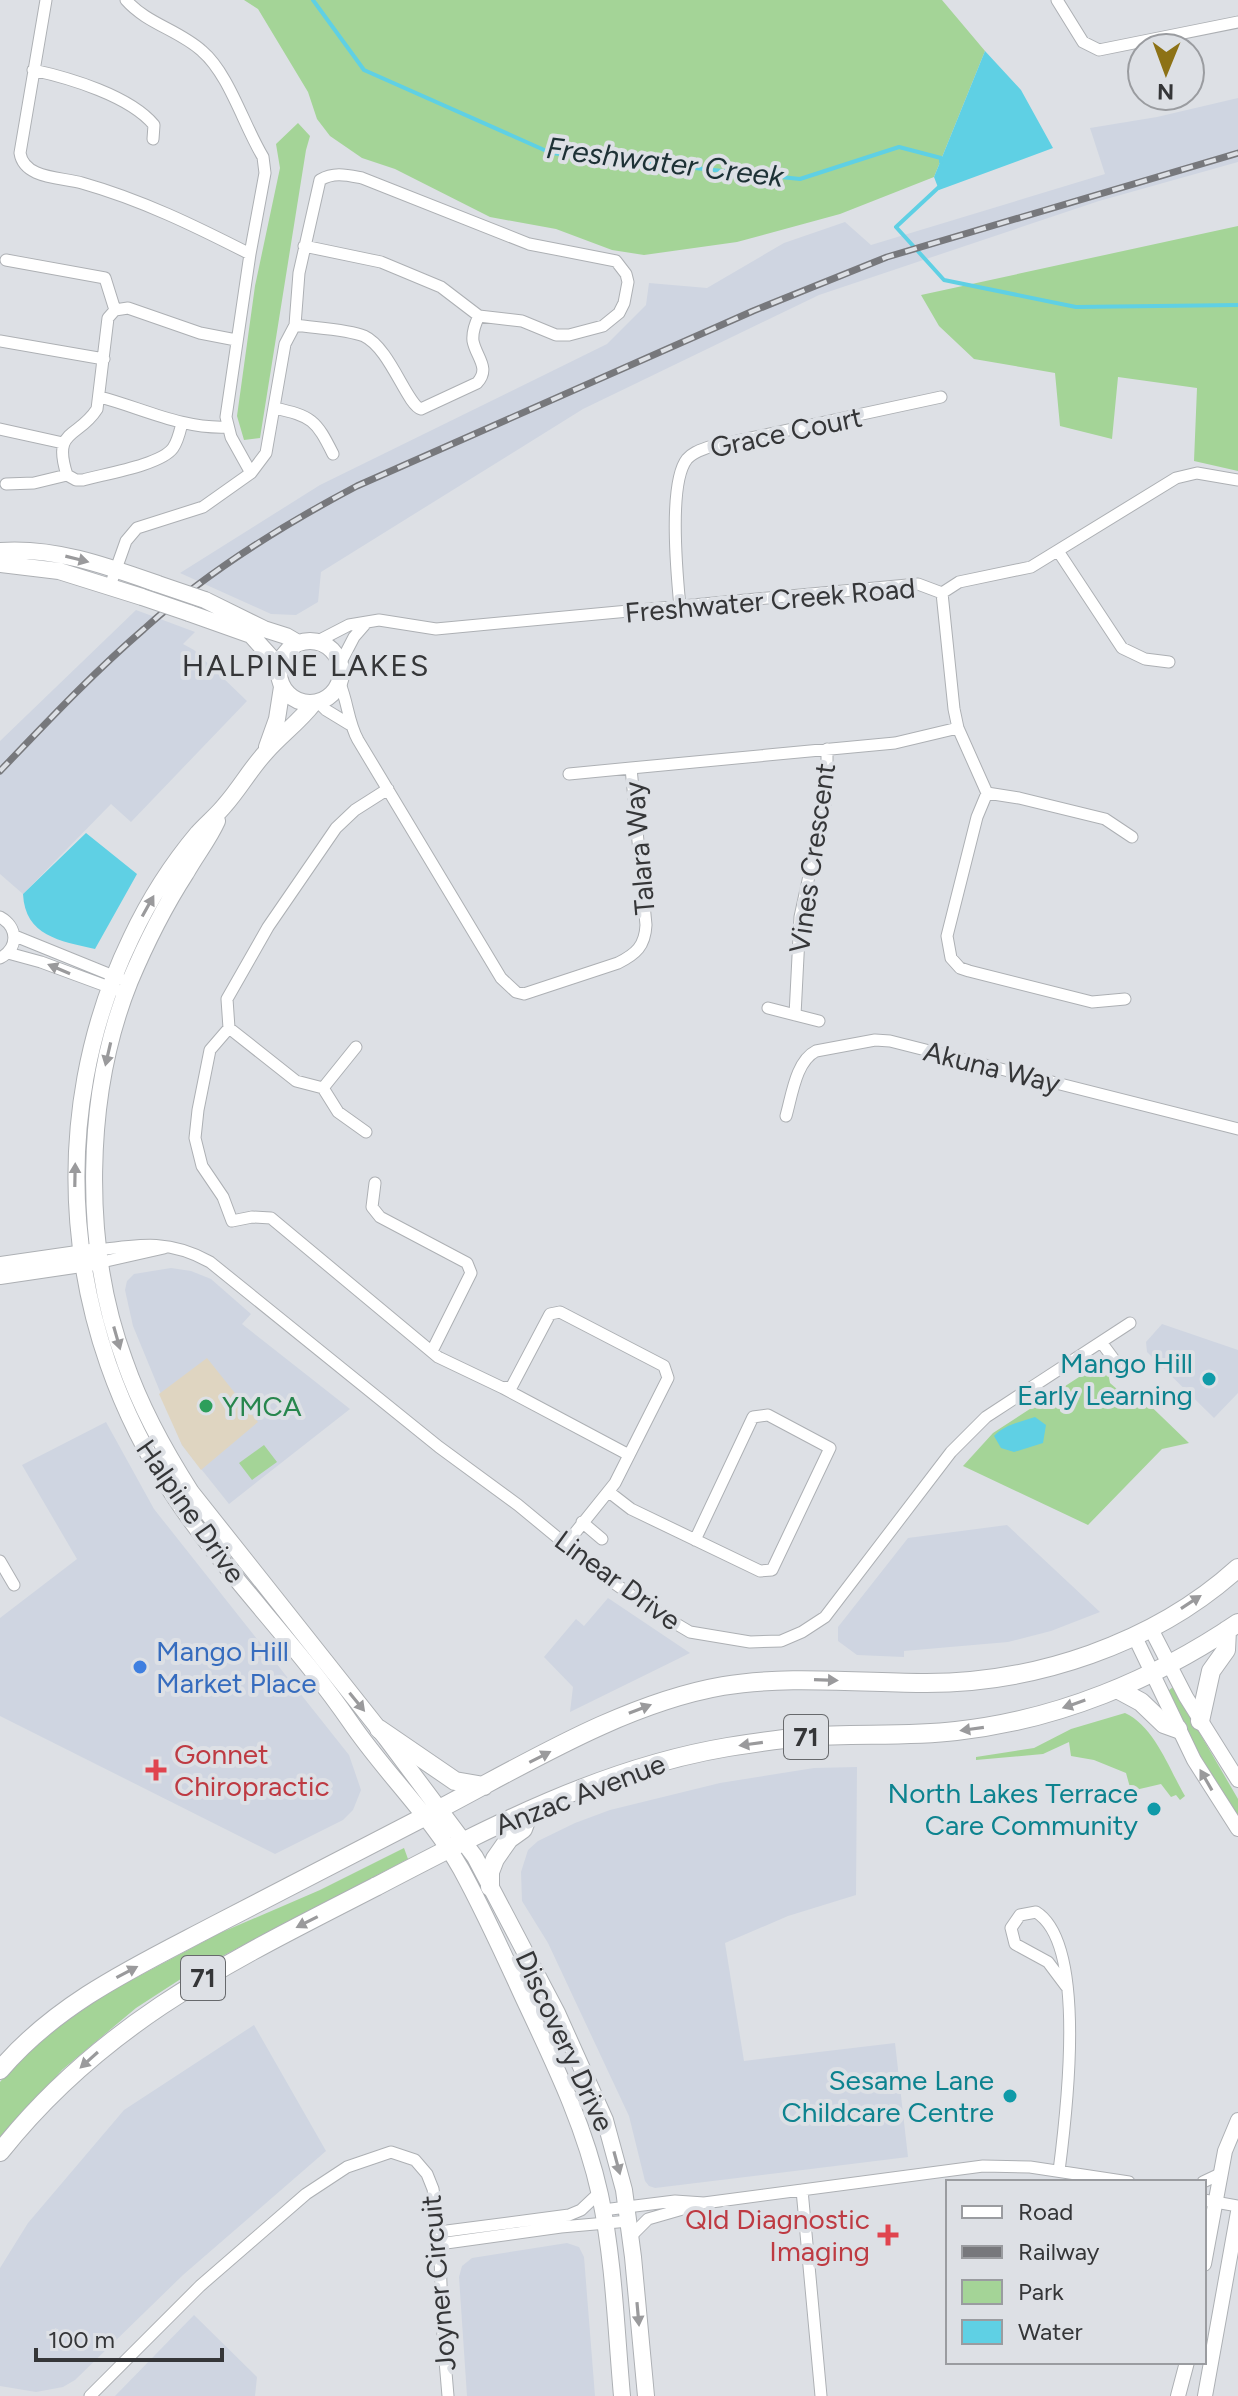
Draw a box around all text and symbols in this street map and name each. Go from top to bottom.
north arrow [1126,32,1206,112]
text: N [1157,78,1174,105]
water label: Freshwater Creek [544,129,787,195]
street label: Grace Court [707,399,865,465]
one-way arrow [65,553,90,565]
street label: Freshwater Creek Road [623,570,917,630]
district label: HALPINE LAKES [182,647,430,684]
street label: Vines Crescent [782,761,842,955]
street label: Talara Way [616,780,662,916]
one-way arrow [141,895,155,917]
one-way arrow [47,963,71,976]
street label: Akuna Way [920,1034,1064,1100]
one-way arrow [101,1042,114,1067]
one-way arrow [69,1162,82,1187]
one-way arrow [111,1327,124,1351]
place label: Mango Hill Early Learning [1017,1346,1193,1412]
marker: Mango Hill Early Learning [1200,1370,1218,1388]
place label: YMCA [222,1389,302,1423]
marker: YMCA [197,1397,215,1415]
street label: Halpine Drive [129,1433,253,1589]
street label: Linear Drive [548,1523,688,1637]
one-way arrow [1180,1595,1202,1610]
place label: Mango Hill Market Place [156,1634,317,1700]
marker: Mango Hill Market Place [131,1658,149,1676]
one-way arrow [814,1674,839,1687]
one-way arrow [348,1691,365,1711]
one-way arrow [1062,1699,1086,1711]
one-way arrow [628,1702,652,1715]
road number: 71 [784,1715,828,1759]
one-way arrow [959,1723,984,1736]
place label: Gonnet Chiropractic [174,1737,330,1803]
one-way arrow [738,1738,763,1751]
street label: Anzac Avenue [490,1746,670,1842]
one-way arrow [529,1751,552,1764]
marker: Gonnet Chiropractic [145,1759,167,1781]
one-way arrow [1199,1769,1213,1792]
place label: North Lakes Terrace Care Community [887,1776,1138,1842]
marker: North Lakes Terrace Care Community [1145,1800,1163,1818]
one-way arrow [296,1915,319,1928]
street label: Discovery Drive [508,1945,622,2137]
road number: 71 [181,1956,225,2000]
one-way arrow [116,1965,139,1978]
one-way arrow [79,2051,98,2069]
place label: Sesame Lane Childcare Centre [782,2063,994,2129]
marker: Sesame Lane Childcare Centre [1001,2087,1019,2105]
one-way arrow [612,2151,624,2176]
legend [946,2180,1206,2364]
street label: Joyner Circuit [413,2194,463,2372]
text: Road [1018,2197,1073,2226]
place label: Qld Diagnostic Imaging [685,2202,870,2268]
marker: Qld Diagnostic Imaging [877,2224,899,2246]
text: Railway [1018,2237,1100,2266]
text: Park [1018,2277,1064,2306]
one-way arrow [632,2302,645,2327]
scale bar [36,2312,222,2362]
text: Water [1018,2317,1083,2346]
text: 100 m [48,2325,115,2354]

